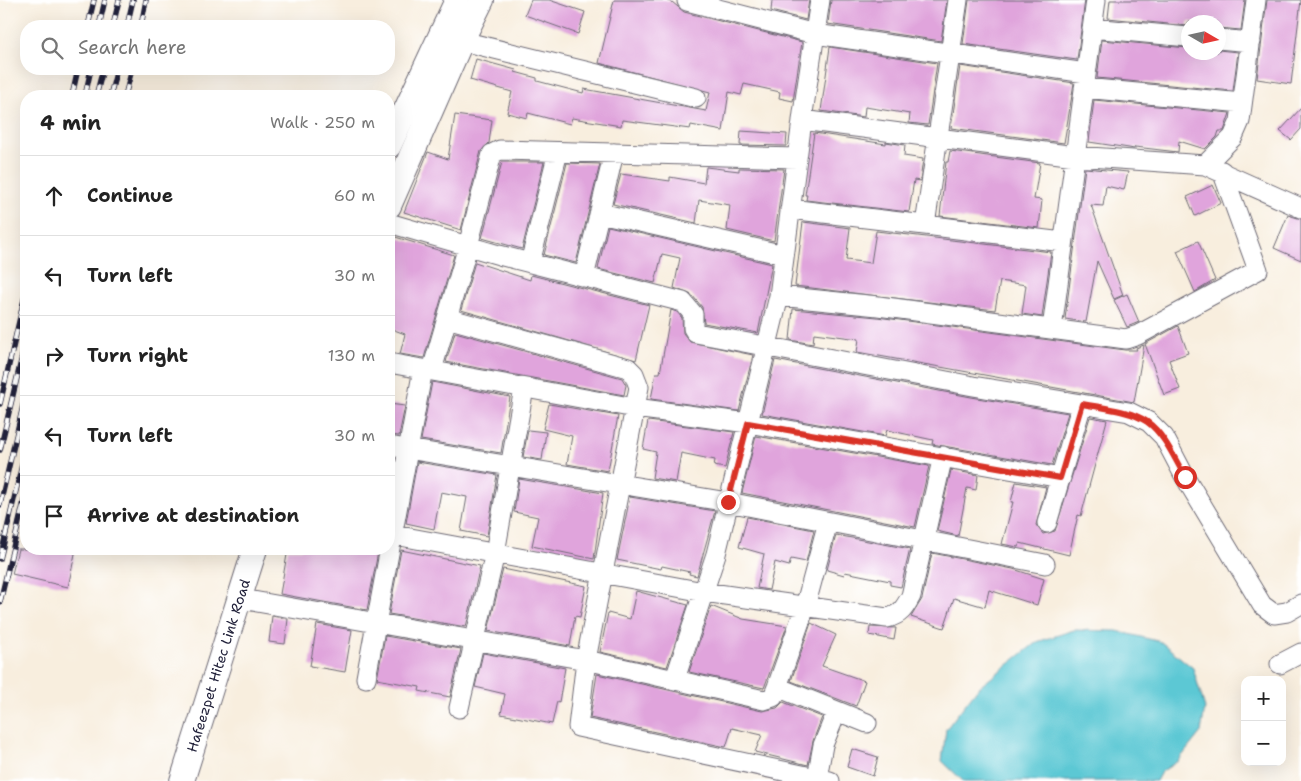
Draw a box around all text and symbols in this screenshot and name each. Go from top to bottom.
north arrow [1181,15,1226,60]
search box [20,20,395,75]
icon: search [38,34,66,62]
text: Search here [78,35,187,60]
text: 4 min [40,109,101,137]
text: Walk · 250 m [270,112,375,133]
icon: ahead [40,182,68,210]
text: Continue [87,183,173,208]
text: 60 m [334,185,375,206]
icon: left [40,262,68,290]
text: Turn left [87,263,173,288]
text: 30 m [334,265,375,286]
icon: right [40,342,68,370]
text: Turn right [87,343,188,368]
text: 130 m [328,345,375,366]
icon: left [40,422,68,450]
text: Turn left [87,423,173,448]
text: 30 m [334,425,375,446]
route start [1174,466,1197,489]
route end [717,491,740,514]
icon: arrive [40,502,68,530]
text: Arrive at destination [87,503,299,528]
street label: Hafeezpet Hitec Link Road [183,577,254,754]
map controls [1241,676,1286,766]
button: + [1241,676,1286,721]
button: − [1241,721,1286,766]

